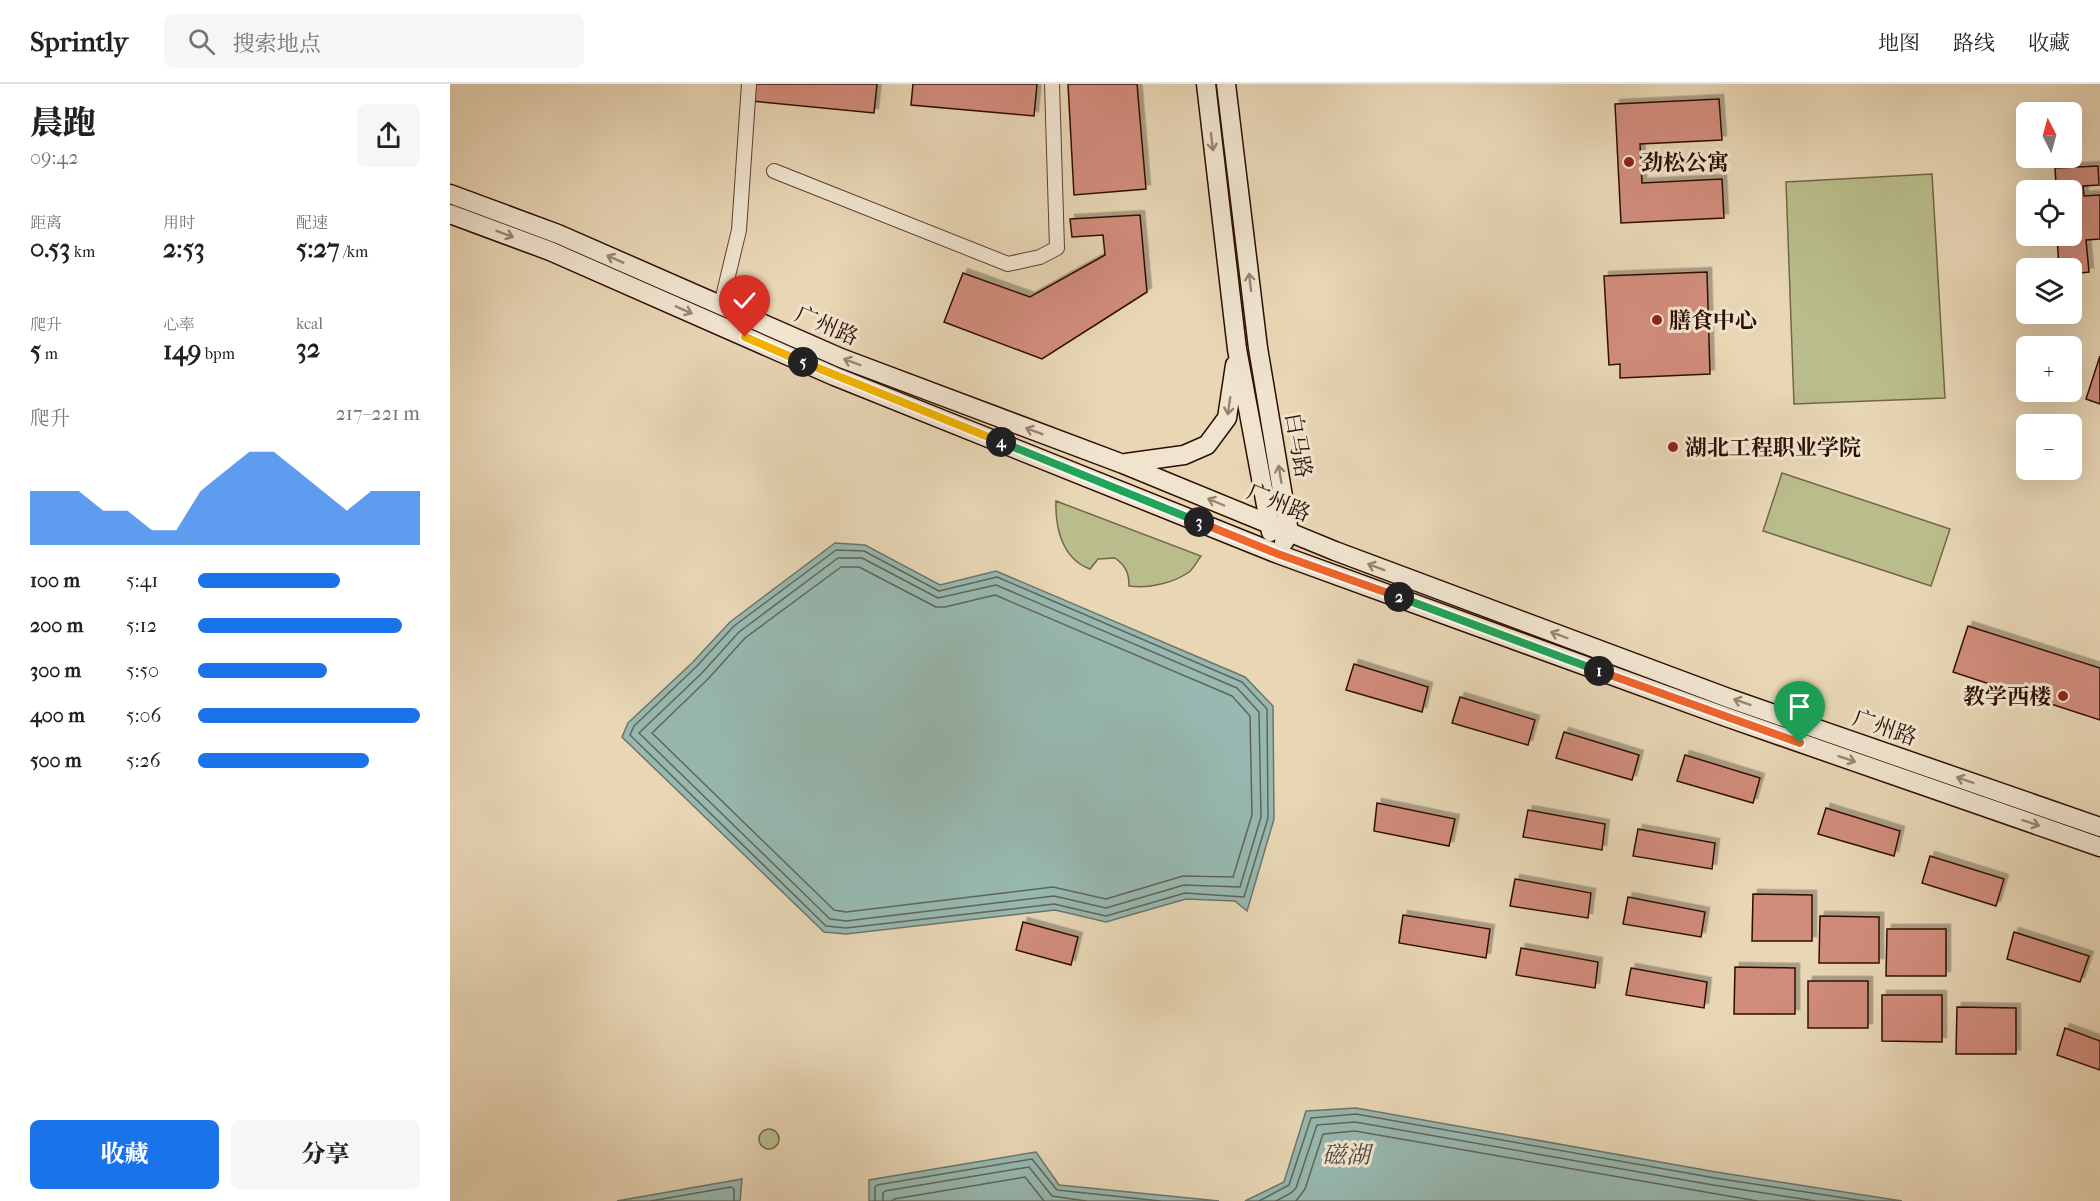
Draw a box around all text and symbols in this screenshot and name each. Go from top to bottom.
search box [164,14,584,68]
text: Sprintly [30,25,128,58]
icon: search [185,25,218,58]
text: 搜索地点 [233,31,321,57]
text: 地图 [1878,31,1920,55]
text: 路线 [1953,31,1995,55]
text: 收藏 [2028,31,2070,55]
north arrow [2016,102,2082,168]
map controls [2016,102,2082,480]
text: 晨跑 [30,104,96,143]
button: share [357,104,420,167]
one-way arrow [1207,132,1218,152]
text: 09:42 [30,146,78,169]
place label: 劲松公寓 [1641,150,1729,176]
marker: 劲松公寓 [1622,155,1636,169]
button: locate [2016,180,2082,246]
text: 距离 [30,213,62,232]
text: 用时 [163,213,195,232]
text: 配速 [296,213,328,232]
one-way arrow [495,230,514,241]
text: 0.53 [30,233,70,264]
text: 2:53 [163,233,205,264]
text: 5:27 [296,233,339,264]
text: km [70,242,95,261]
text: /km [339,242,368,261]
one-way arrow [607,253,625,264]
button: layers [2016,258,2082,324]
one-way arrow [1244,272,1255,292]
pin [719,275,770,337]
icon: check [728,284,761,317]
street label: 广州路 [791,301,862,351]
one-way arrow [675,305,693,316]
place label: 膳食中心 [1669,308,1757,334]
marker: 膳食中心 [1650,313,1664,327]
text: kcal [296,314,323,333]
text: 爬升 [30,315,62,334]
text: 心率 [163,315,195,334]
text: 32 [296,333,320,364]
text: 5 [30,335,41,366]
text: 149 [163,335,201,366]
button: + [2016,336,2082,402]
text: m [41,344,58,363]
text: bpm [201,344,235,363]
pin: 5 [788,347,818,377]
text: 5 [800,352,806,371]
one-way arrow [843,356,862,367]
one-way arrow [1223,396,1234,416]
text: 217–221 m [336,402,420,425]
text: 爬升 [30,407,70,430]
street label: 白马路 [1279,410,1317,480]
button: − [2016,414,2082,480]
one-way arrow [1025,424,1044,435]
pin: 4 [986,427,1016,457]
text: 4 [996,432,1006,451]
place label: 湖北工程职业学院 [1685,435,1861,461]
marker: 湖北工程职业学院 [1666,440,1680,454]
one-way arrow [1275,465,1286,484]
street label: 广州路 [1243,479,1314,527]
one-way arrow [1207,496,1225,507]
pin: 3 [1184,507,1214,537]
text: 3 [1196,512,1202,531]
one-way arrow [1367,560,1386,571]
text: 100 m [30,569,80,592]
text: 5:41 [126,569,158,592]
pin: 2 [1384,582,1414,612]
text: 2 [1395,587,1403,606]
text: 200 m [30,614,83,637]
text: 5:12 [126,614,157,637]
one-way arrow [1550,628,1569,639]
pin: 1 [1584,656,1614,686]
text: 300 m [30,659,81,682]
text: 5:50 [126,659,159,682]
text: 1 [1596,661,1602,680]
pin [1774,681,1825,743]
place label: 教学西楼 [1963,684,2051,710]
marker: 教学西楼 [2056,689,2070,703]
icon: arrive [1783,690,1816,723]
one-way arrow [1733,696,1751,707]
text: 400 m [30,704,85,727]
text: 5:06 [126,704,161,727]
street label: 广州路 [1849,705,1920,751]
text: 500 m [30,749,82,772]
text: 5:26 [126,749,161,772]
one-way arrow [1837,755,1856,766]
one-way arrow [1956,774,1975,785]
one-way arrow [2021,818,2040,829]
button: 收藏 [30,1120,219,1189]
button: 分享 [231,1120,420,1189]
water label: 磁湖 [1322,1141,1374,1169]

